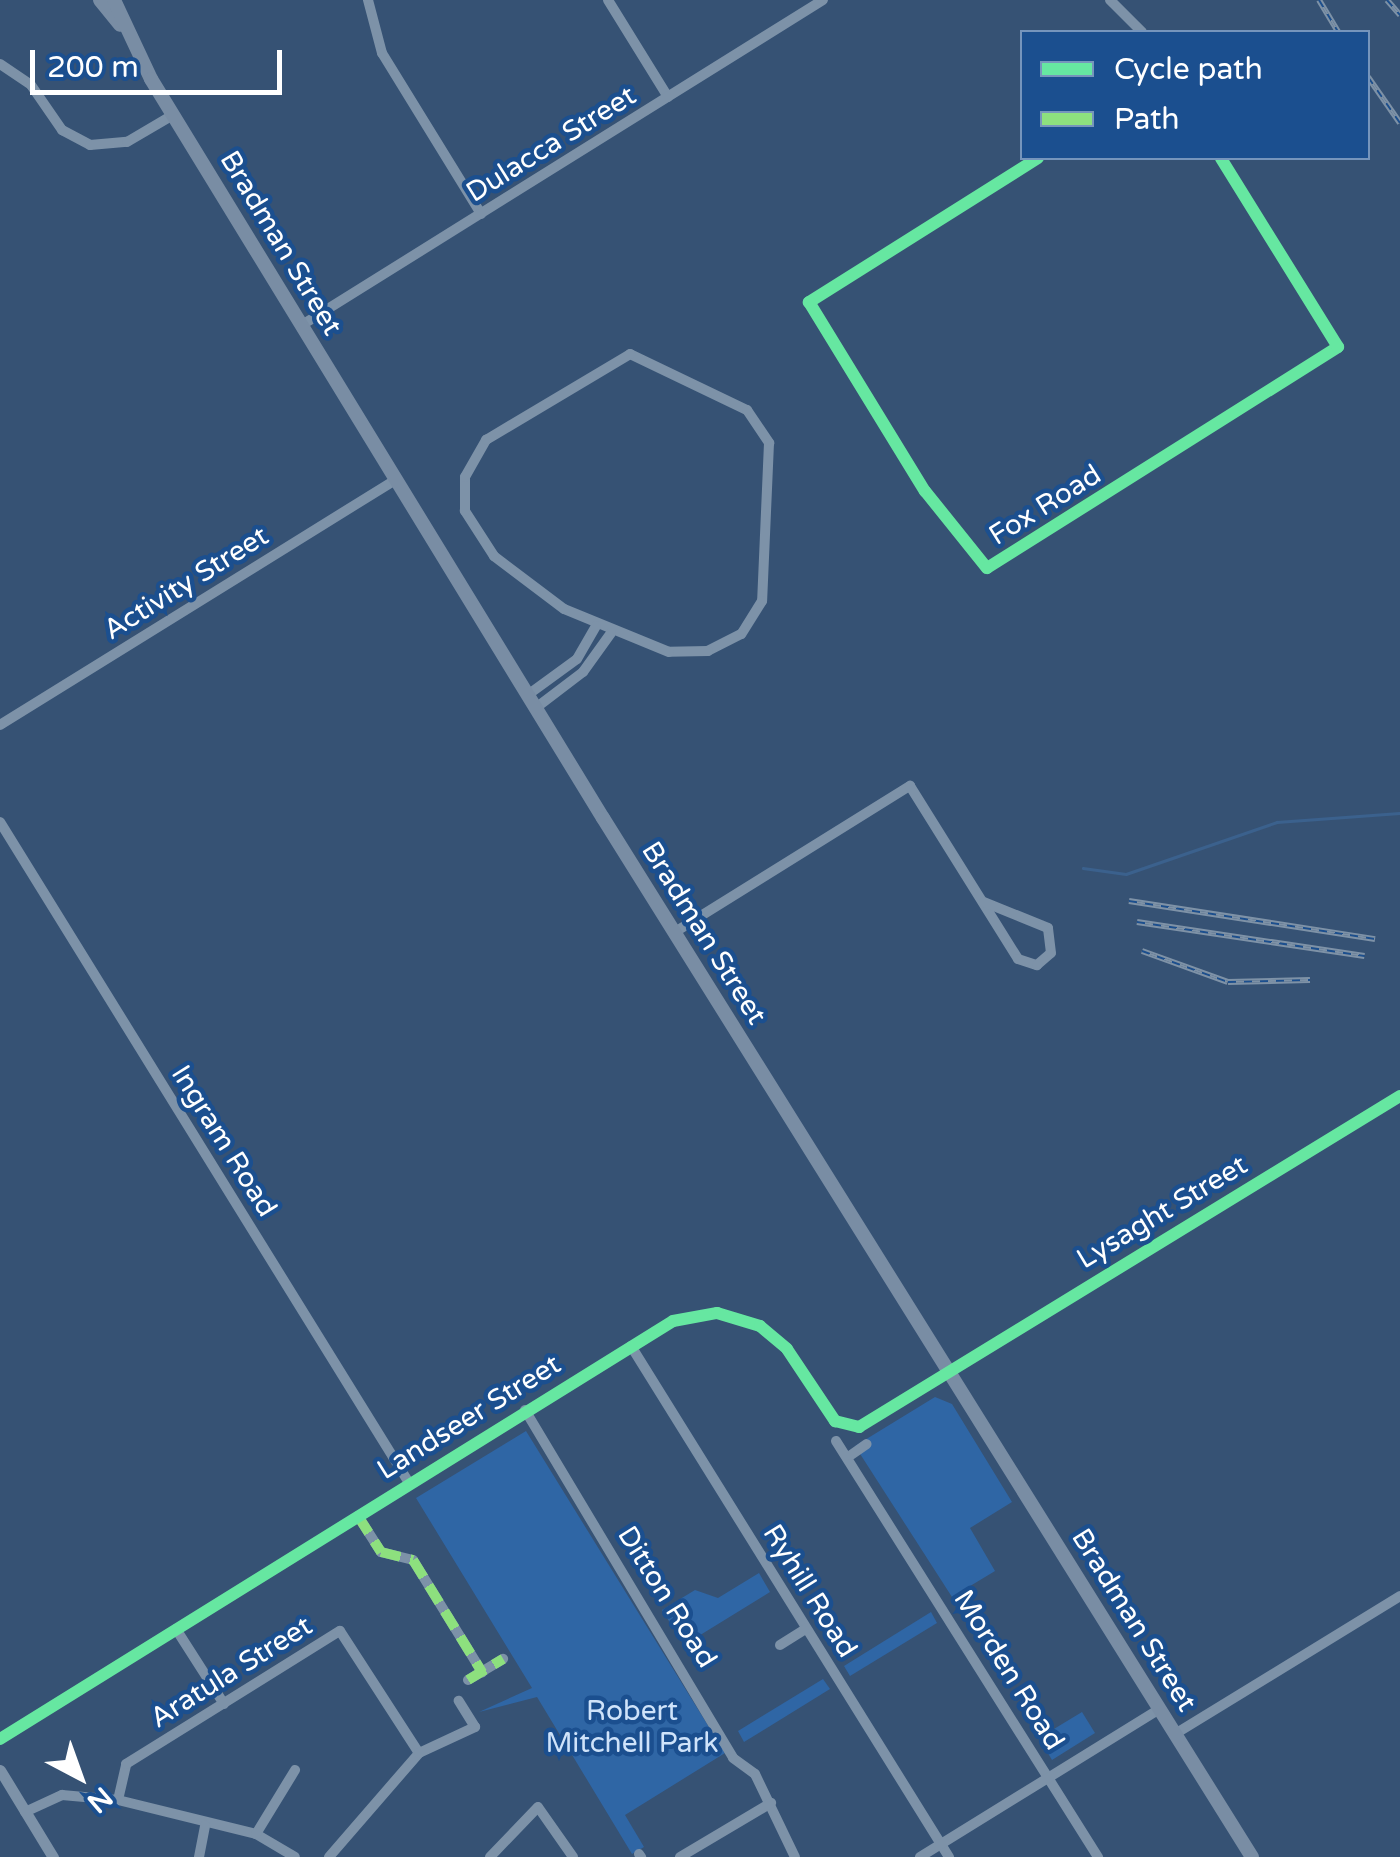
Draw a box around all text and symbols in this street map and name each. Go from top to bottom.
scale bar [35,30,288,92]
legend [1020,30,1370,160]
text: 200 m [47,49,139,86]
text: Cycle path [1114,51,1263,88]
street label: Dulacca Street [460,79,642,209]
text: Path [1114,101,1180,138]
street label: Bradman Street [213,145,349,341]
street label: Fox Road [983,458,1107,552]
street label: Activity Street [97,519,275,647]
street label: Bradman Street [634,835,774,1031]
street label: Ingram Road [164,1059,284,1223]
street label: Lysaght Street [1071,1148,1253,1276]
street label: Landseer Street [371,1347,567,1487]
street label: Ryhill Road [756,1518,864,1664]
street label: Ditton Road [610,1520,724,1674]
street label: Bradman Street [1064,1522,1204,1718]
street label: Morden Road [946,1584,1072,1756]
street label: Aratula Street [144,1609,318,1735]
park label: Robert Mitchell Park [545,1694,719,1760]
north arrow [30,1727,130,1827]
text: N [80,1779,119,1820]

